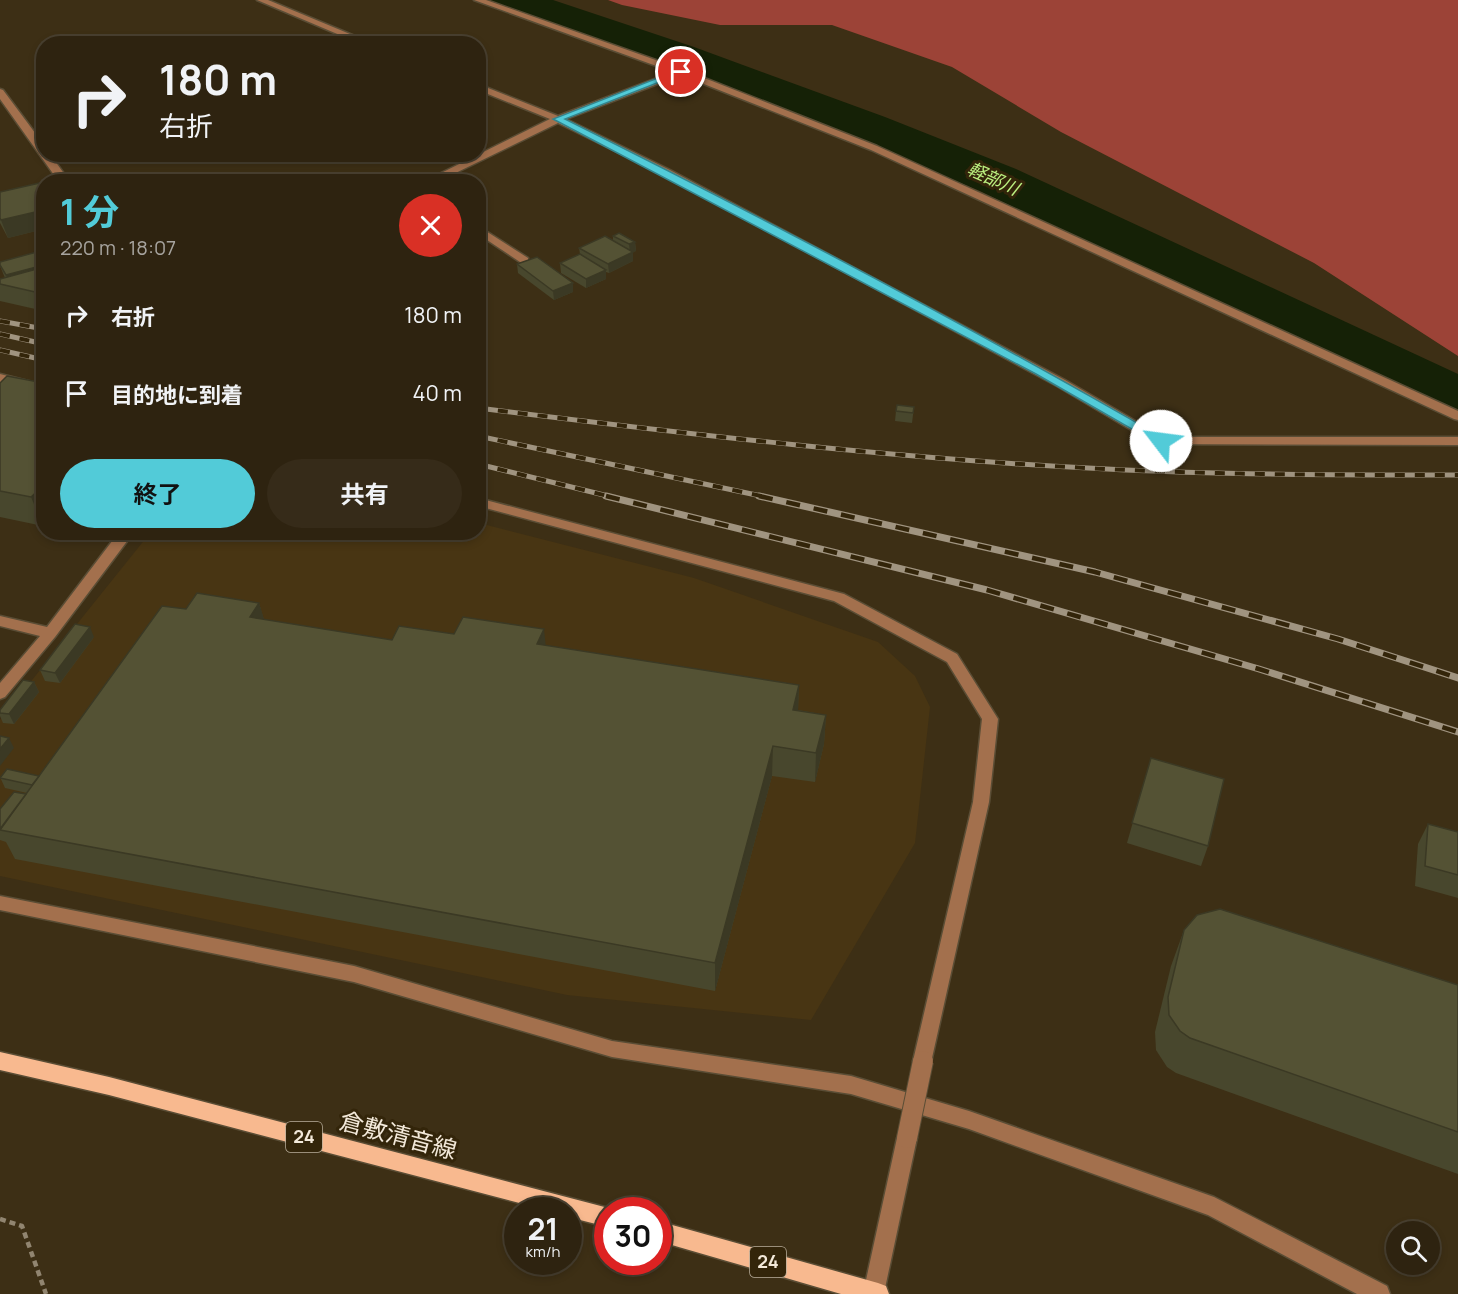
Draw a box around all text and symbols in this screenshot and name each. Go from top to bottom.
pin [655,46,706,97]
text: 180 m [159,50,277,108]
icon: arrive [664,55,697,88]
icon: right [60,60,138,138]
text: 右折 [159,107,213,144]
water label: 軽部川 [964,156,1025,201]
text: 1 分 [60,187,119,236]
button: close [399,194,462,257]
text: 220 m · 18:07 [60,234,176,261]
icon: right [60,299,93,332]
text: 180 m [404,300,462,330]
text: 右折 [111,302,155,332]
icon: arrive [60,377,93,410]
text: 40 m [413,378,462,408]
text: 目的地に到着 [111,380,243,410]
position arrow [1129,409,1193,473]
button: 終了 [60,459,255,528]
button: 共有 [267,459,462,528]
street label: 倉敷清音線 [336,1103,461,1166]
road number: 24 [286,1122,322,1152]
speed limit sign: 30 [594,1197,672,1275]
text: 21 [527,1208,559,1249]
map controls [1386,1221,1440,1275]
button: search [1386,1221,1440,1275]
text: km/h [526,1241,560,1262]
road number: 24 [750,1247,786,1277]

